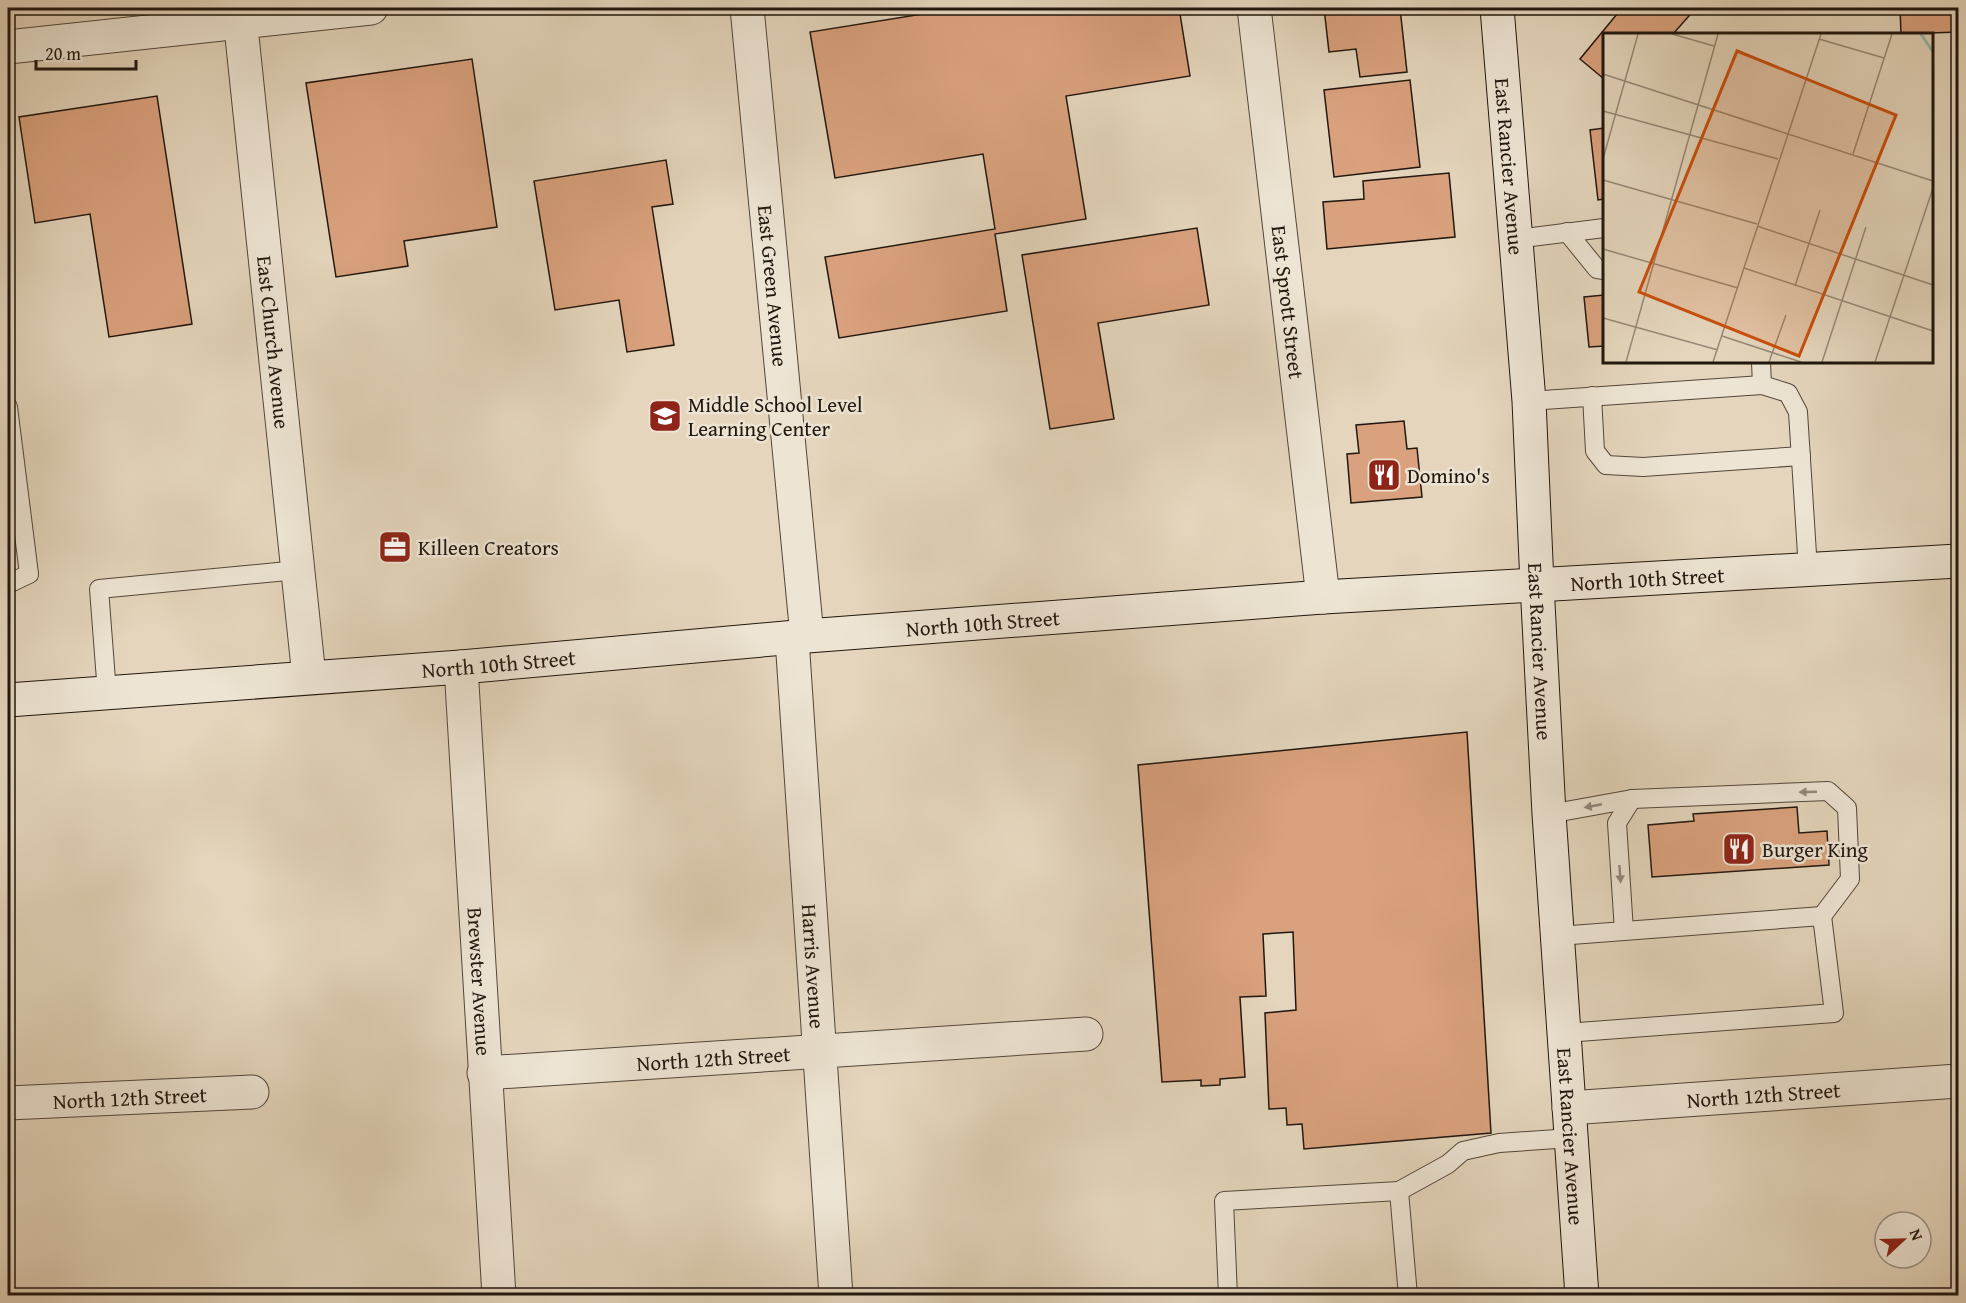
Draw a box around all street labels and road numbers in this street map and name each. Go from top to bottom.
street label: East Rancier Avenue [1487,77,1533,256]
street label: East Green Avenue [750,203,797,368]
street label: East Sprott Street [1264,224,1313,381]
street label: East Church Avenue [250,254,298,430]
street label: North 10th Street [1570,559,1726,598]
street label: East Rancier Avenue [1521,562,1561,741]
street label: North 10th Street [905,601,1062,644]
street label: North 10th Street [421,641,577,685]
street label: Harris Avenue [794,903,834,1030]
street label: Brewster Avenue [460,906,500,1057]
street label: North 12th Street [636,1038,792,1079]
street label: East Rancier Avenue [1550,1047,1593,1226]
street label: North 12th Street [1686,1074,1842,1115]
street label: North 12th Street [52,1079,208,1116]

